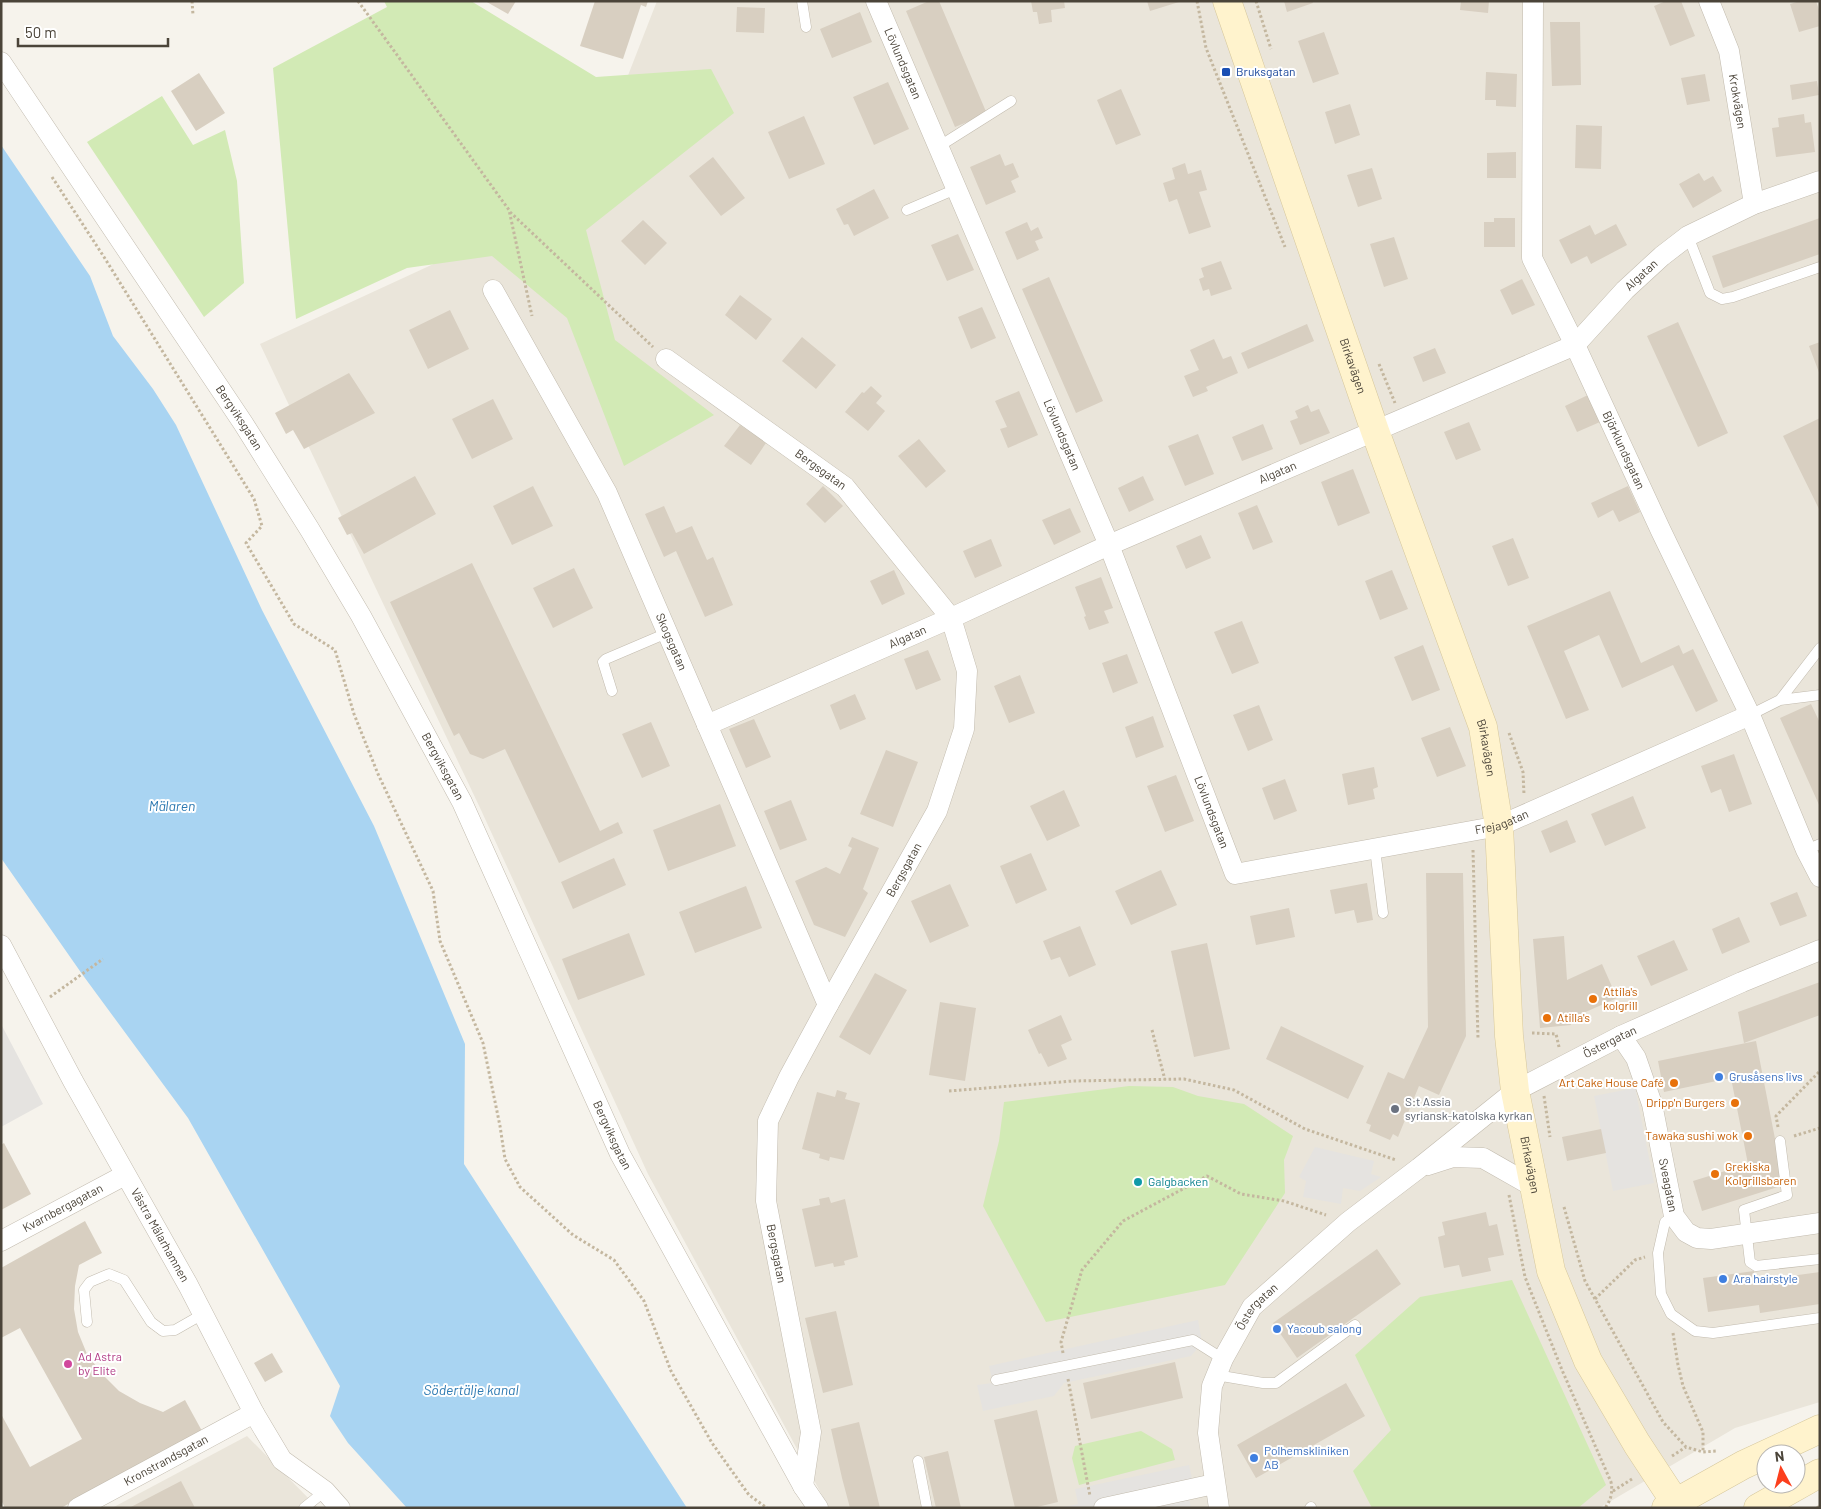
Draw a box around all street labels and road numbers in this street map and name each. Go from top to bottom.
street label: Lövlundsgatan [882,25,925,101]
street label: Krokvägen [1727,73,1750,130]
street label: Algatan [1621,256,1660,293]
street label: Birkavägen [1338,336,1370,395]
street label: Bergviksgatan [214,382,266,452]
street label: Lövlundsgatan [1041,397,1084,472]
street label: Björklundsgatan [1600,408,1649,491]
street label: Bergsgatan [793,446,850,492]
street label: Algatan [1256,457,1298,486]
street label: Skogsgatan [654,611,691,672]
street label: Algatan [886,622,928,650]
street label: Birkavägen [1475,717,1499,777]
street label: Bergviksgatan [420,730,468,802]
street label: Lövlundsgatan [1192,774,1232,850]
street label: Frejagatan [1474,806,1530,836]
street label: Bergsgatan [883,840,924,899]
street label: Östergatan [1581,1022,1638,1060]
street label: Bergviksgatan [591,1098,635,1172]
street label: Birkavägen [1518,1135,1543,1194]
street label: Sveagatan [1657,1157,1681,1213]
street label: Kvarnbergagatan [20,1180,105,1234]
street label: Västra Mälarhamnen [129,1185,193,1284]
street label: Bergsgatan [765,1223,790,1284]
street label: Östergatan [1233,1280,1280,1332]
street label: Kronstrandsgatan [121,1431,210,1488]

